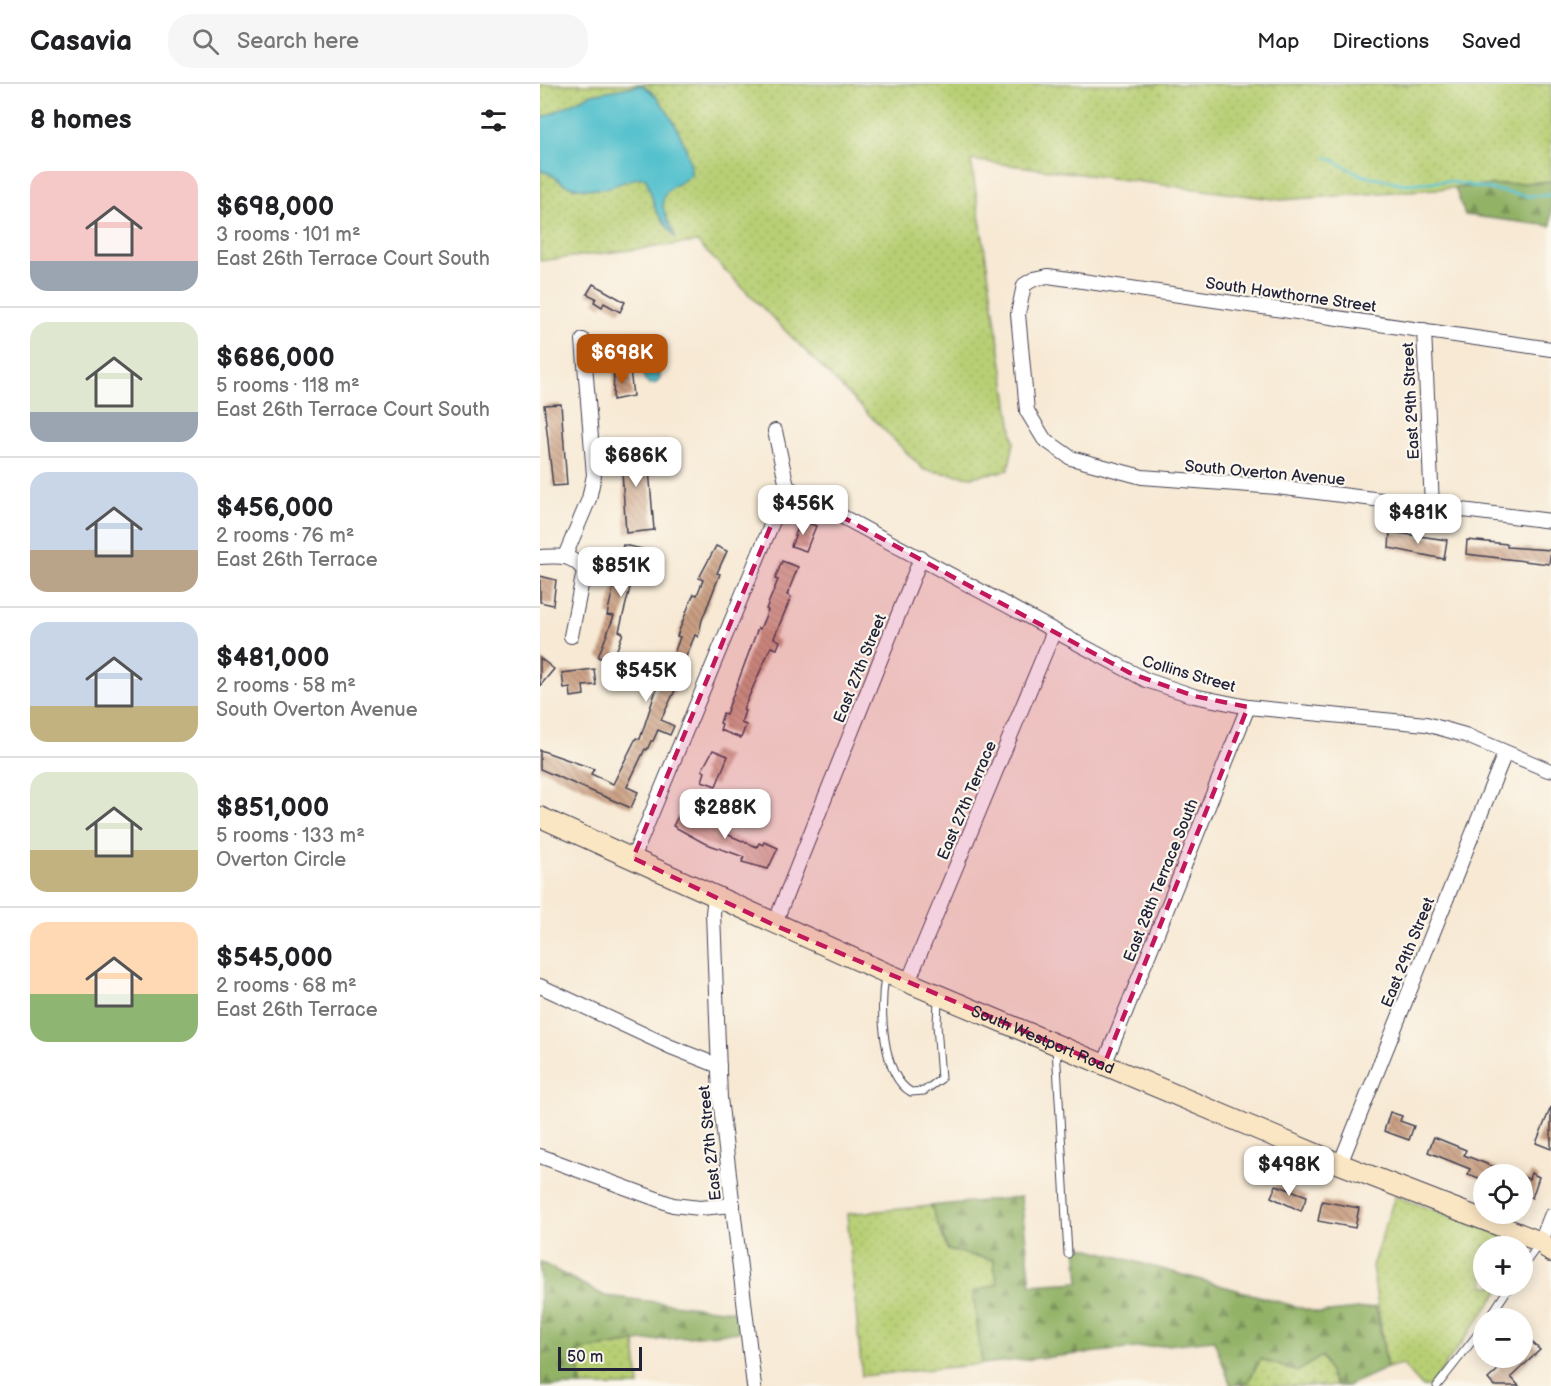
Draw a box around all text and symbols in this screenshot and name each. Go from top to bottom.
search box [168,14,588,68]
text: Casavia [30,25,132,58]
icon: search [189,25,222,58]
text: Search here [237,28,359,55]
text: Map [1257,29,1300,54]
text: Directions [1333,29,1429,54]
text: Saved [1462,29,1521,54]
icon: filters [477,104,510,137]
text: 8 homes [30,105,132,136]
text: $698,000 [216,192,334,223]
icon: home [78,195,150,267]
text: 3 rooms · 101 m² [216,223,361,247]
text: East 26th Terrace Court South [216,247,490,271]
street label: South Hawthorne Street [1204,274,1377,317]
pin: $698K [580,334,664,385]
text: $698K [591,341,653,365]
street label: East 29th Street [1399,342,1424,460]
text: $686,000 [216,343,335,374]
icon: home [78,346,150,418]
text: 5 rooms · 118 m² [216,374,360,398]
text: East 26th Terrace Court South [216,398,490,422]
pin: $686K [594,437,678,488]
text: $686K [604,444,668,468]
street label: South Overton Avenue [1184,457,1347,490]
pin: $456K [761,485,845,536]
text: $456K [772,492,834,516]
text: $456,000 [216,493,334,524]
pin: $481K [1376,494,1460,545]
icon: home [78,496,150,568]
text: $481K [1389,501,1448,525]
text: 2 rooms · 76 m² [216,524,354,548]
pin: $851K [579,547,663,598]
text: East 26th Terrace [216,548,378,572]
text: $851K [592,554,650,578]
street label: East 27th Street [830,611,891,726]
text: $481,000 [216,643,329,674]
icon: home [78,646,150,718]
pin: $545K [604,652,688,703]
street label: Collins Street [1140,652,1238,697]
text: $545K [615,659,677,683]
text: 2 rooms · 58 m² [216,674,356,698]
text: South Overton Avenue [216,698,418,722]
street label: East 27th Terrace [934,738,1001,863]
pin: $288K [683,789,767,840]
text: $851,000 [216,793,329,824]
icon: home [78,796,150,868]
text: $288K [694,796,756,820]
street label: East 28th Terrace South [1120,796,1203,965]
text: 5 rooms · 133 m² [216,824,365,848]
text: Overton Circle [216,848,346,872]
street label: East 29th Street [1378,895,1439,1010]
text: $545,000 [216,943,333,974]
icon: home [78,946,150,1018]
text: 2 rooms · 68 m² [216,974,357,998]
text: East 26th Terrace [216,998,378,1022]
street label: South Westport Road [968,1002,1117,1079]
street label: East 27th Street [695,1084,726,1201]
pin: $498K [1247,1146,1331,1197]
text: $498K [1258,1153,1320,1177]
map controls [1473,1164,1533,1368]
button: locate [1473,1164,1533,1224]
button: + [1473,1236,1533,1296]
button: − [1473,1308,1533,1368]
scale bar [558,1344,642,1372]
text: 50 m [567,1348,603,1367]

